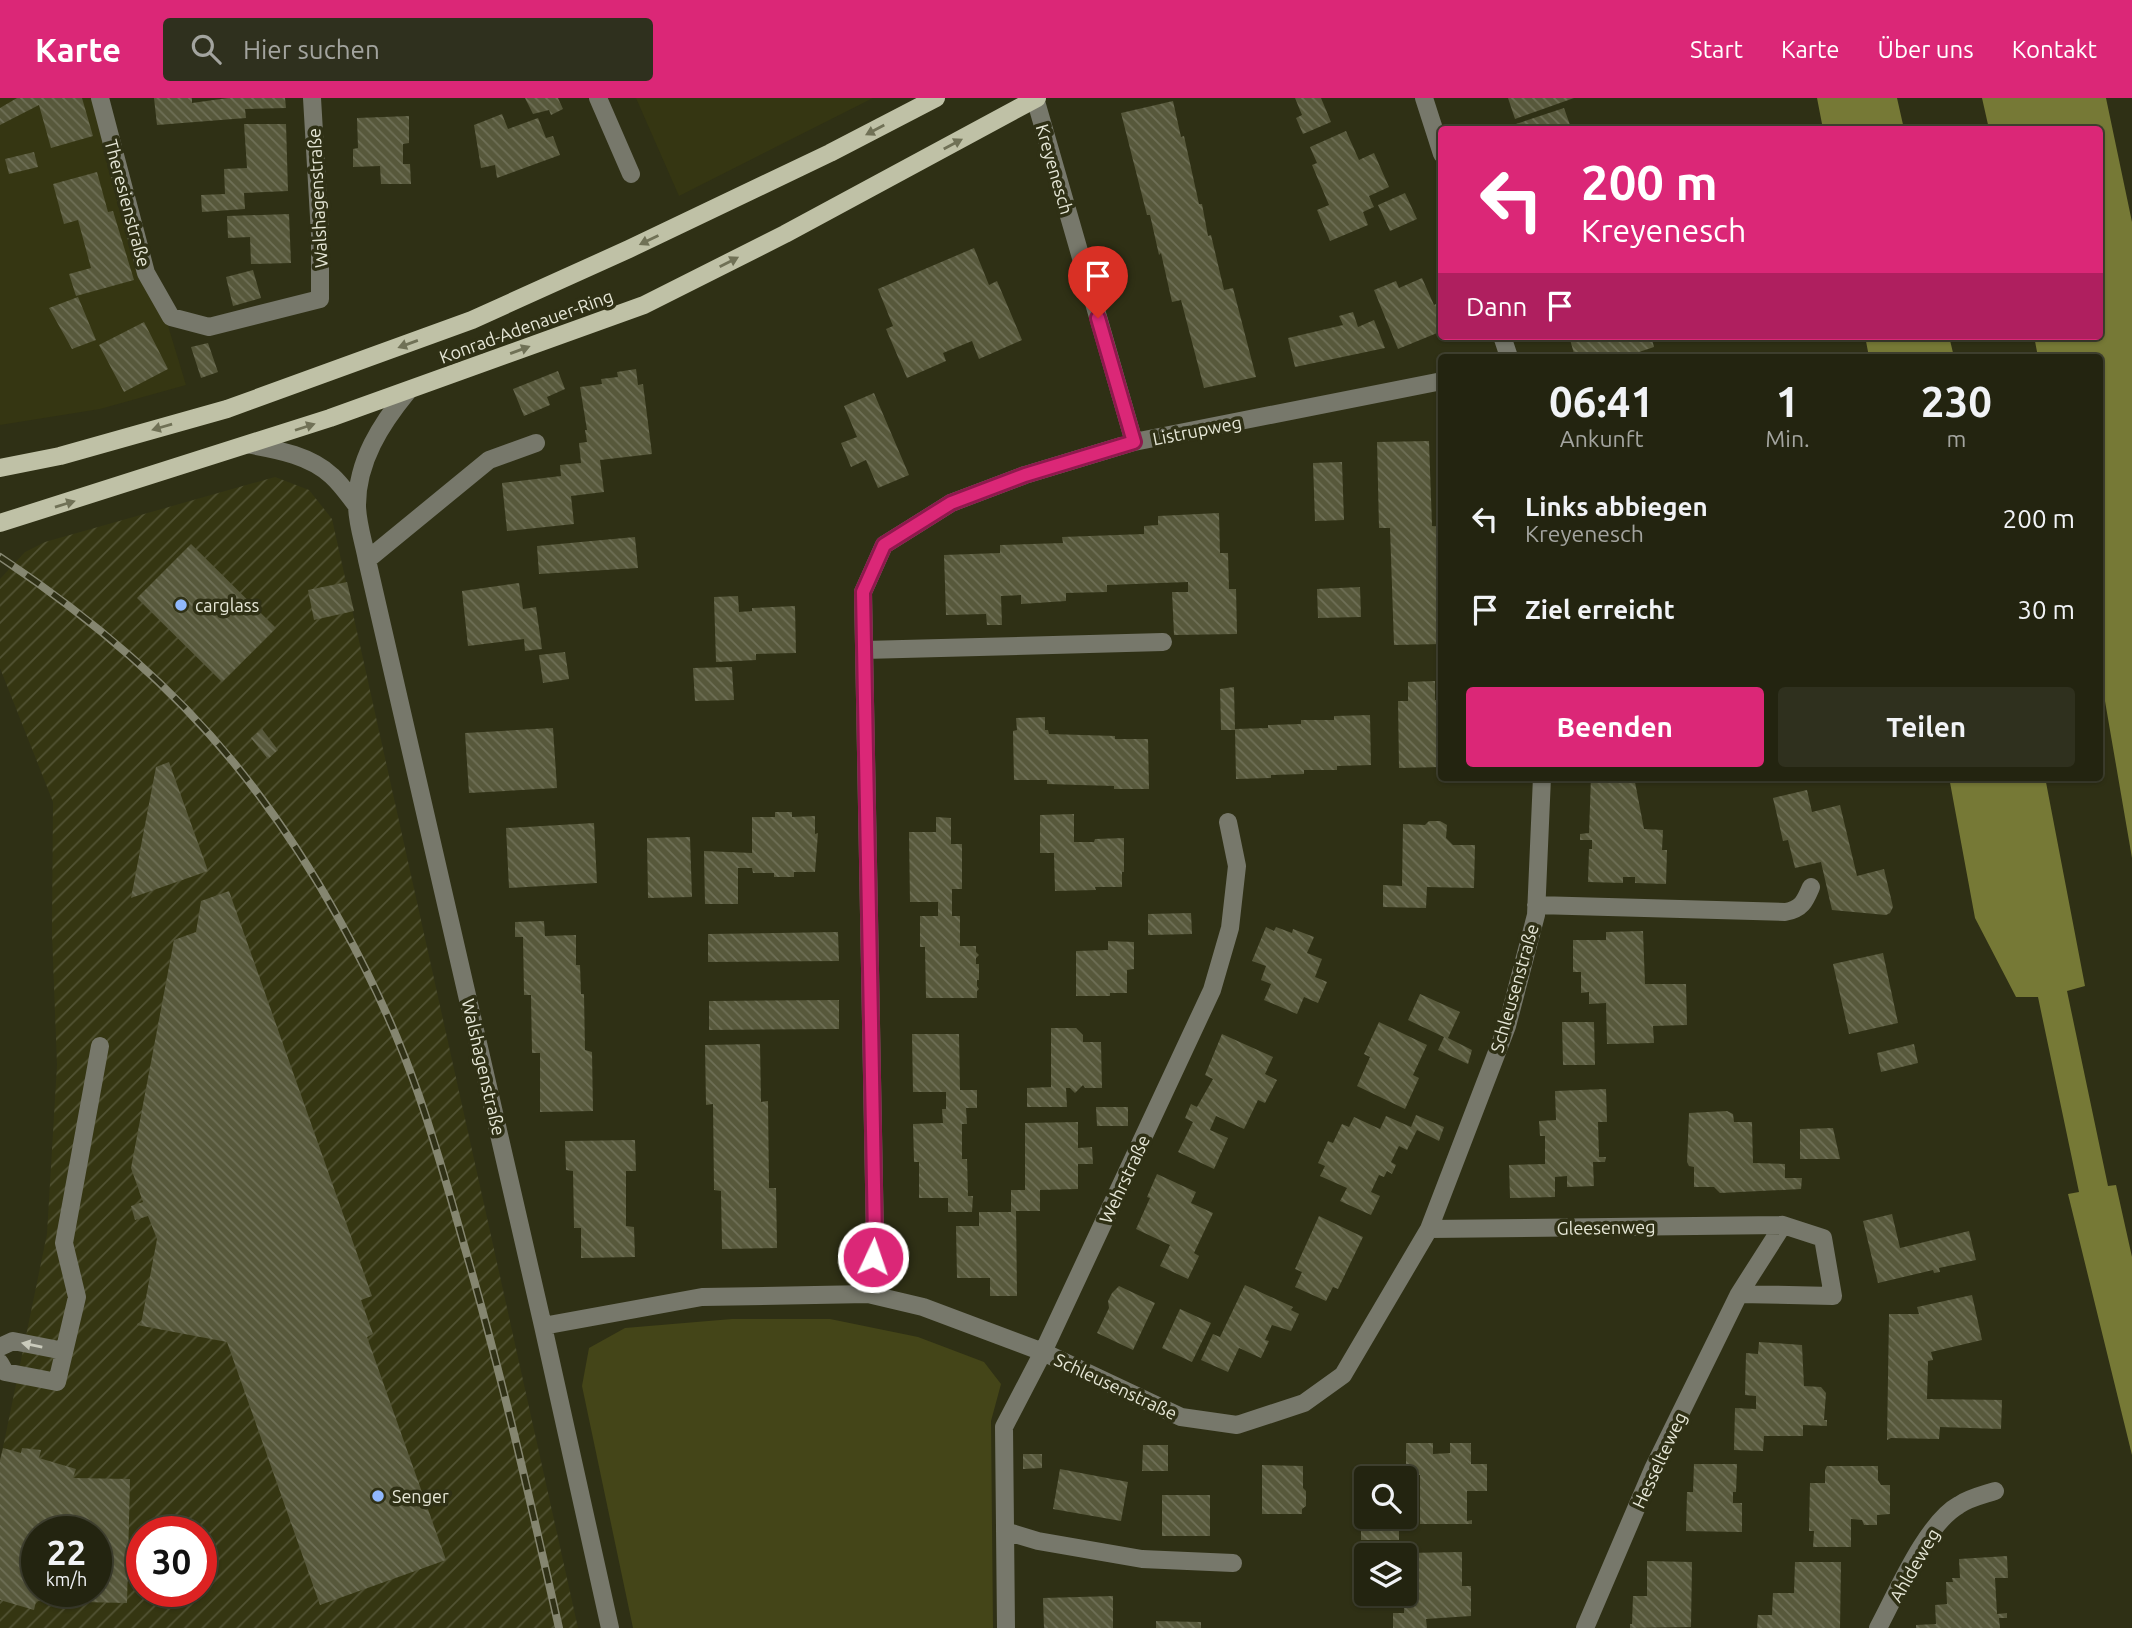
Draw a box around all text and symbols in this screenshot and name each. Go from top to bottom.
search box [163,18,653,81]
icon: search [187,30,225,68]
text: Karte [35,31,121,68]
text: Hier suchen [243,35,380,64]
text: Start [1690,36,1743,63]
text: Karte [1781,36,1840,63]
text: Über uns [1878,36,1974,63]
text: Kontakt [2012,36,2097,63]
street label: Kreyenesch [1033,122,1077,216]
one-way arrow [865,124,885,135]
street label: Walshagenstraße [303,128,331,268]
street label: Theresienstraße [101,137,155,269]
one-way arrow [943,138,962,150]
icon: left [1466,154,1557,245]
text: 200 m [1581,154,1718,209]
text: Kreyenesch [1581,212,1746,248]
one-way arrow [639,234,659,246]
pin [1068,246,1128,318]
one-way arrow [719,257,739,268]
icon: arrive [1079,257,1117,295]
street label: Konrad-Adenauer-Ring [437,285,615,367]
icon: arrive [1541,287,1579,325]
text: Dann [1466,292,1527,321]
one-way arrow [398,338,419,349]
one-way arrow [509,345,530,356]
text: 06:41 [1549,378,1654,425]
text: 1 [1776,378,1799,425]
text: 230 [1921,378,1992,425]
street label: Listrupweg [1151,412,1243,448]
one-way arrow [295,421,316,431]
one-way arrow [151,423,172,433]
text: Ankunft [1560,426,1644,451]
text: Min. [1765,426,1810,451]
text: m [1946,426,1966,451]
text: Links abbiegen [1525,492,1708,521]
one-way arrow [55,498,76,508]
icon: left [1466,500,1504,538]
text: 200 m [2003,504,2075,533]
text: Kreyenesch [1525,521,1644,546]
icon: arrive [1466,591,1504,629]
place label: carglass [195,595,260,615]
text: Ziel erreicht [1525,595,1675,624]
text: 30 m [2017,595,2075,624]
marker: carglass [173,597,189,613]
button: Beenden [1466,687,1764,767]
button: Teilen [1778,687,2075,767]
street label: Schleusenstraße [1486,921,1542,1055]
street label: Walshagenstraße [459,997,509,1137]
street label: Wehrstraße [1095,1132,1153,1226]
street label: Gleesenweg [1556,1216,1656,1238]
position arrow [836,1220,910,1294]
one-way arrow [21,1339,43,1350]
street label: Schleusenstraße [1052,1349,1180,1423]
street label: Hesselteweg [1628,1409,1690,1511]
map controls [1354,1466,1417,1606]
button: search [1354,1466,1417,1529]
place label: Senger [392,1486,449,1506]
marker: Senger [370,1488,386,1504]
speed limit sign: 30 [126,1516,217,1607]
street label: Ahldeweg [1885,1525,1943,1605]
text: 22 [47,1532,86,1572]
button: layers [1354,1543,1417,1606]
text: km/h [46,1569,87,1589]

